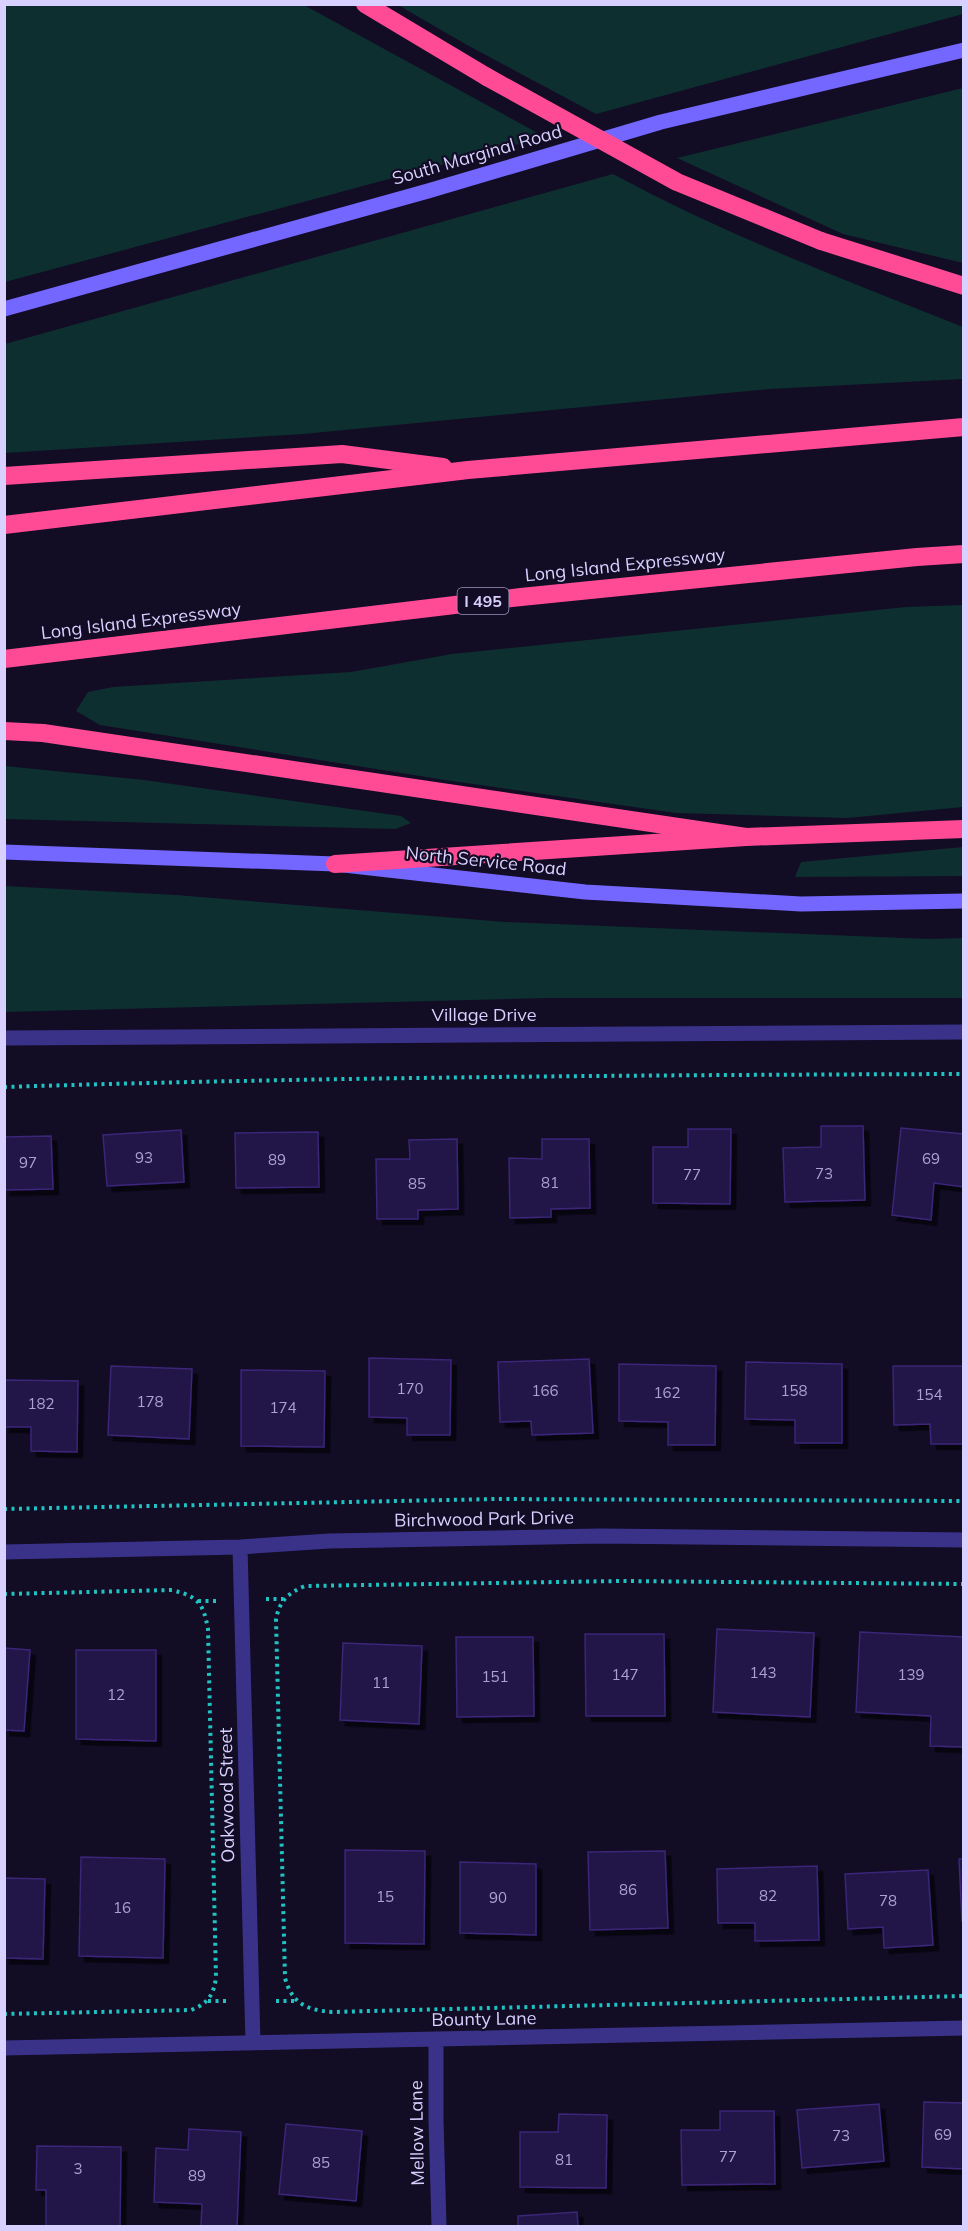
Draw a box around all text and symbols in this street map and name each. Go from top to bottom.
street label: South Marginal Road [389,119,564,190]
street label: Long Island Expressway [524,542,727,586]
road number: I 495 [458,588,508,614]
street label: Long Island Expressway [40,597,243,644]
street label: North Service Road [405,841,568,880]
street label: Village Drive [431,1003,537,1026]
house number: 93 [135,1148,153,1167]
house number: 69 [922,1149,940,1168]
house number: 89 [268,1150,286,1169]
house number: 97 [19,1153,37,1172]
house number: 73 [815,1164,833,1183]
house number: 77 [683,1165,701,1184]
house number: 81 [541,1173,559,1192]
house number: 85 [408,1174,426,1193]
house number: 170 [396,1379,424,1398]
house number: 166 [531,1381,559,1400]
house number: 158 [780,1381,808,1400]
house number: 162 [653,1383,681,1402]
house number: 154 [915,1385,943,1404]
house number: 178 [136,1392,164,1411]
house number: 182 [27,1394,55,1413]
house number: 174 [269,1398,297,1417]
street label: Birchwood Park Drive [394,1505,574,1532]
house number: 143 [749,1663,777,1682]
house number: 147 [611,1665,639,1684]
house number: 139 [897,1665,925,1684]
house number: 151 [481,1667,509,1686]
house number: 11 [372,1673,390,1692]
house number: 12 [107,1685,125,1704]
street label: Oakwood Street [214,1727,239,1863]
house number: 86 [619,1880,637,1899]
house number: 82 [759,1886,777,1905]
house number: 15 [376,1887,394,1906]
house number: 90 [489,1888,507,1907]
house number: 78 [879,1891,897,1910]
house number: 16 [113,1898,131,1917]
street label: Bounty Lane [431,2006,537,2031]
street label: Mellow Lane [404,2080,429,2186]
house number: 69 [934,2125,952,2144]
house number: 73 [832,2126,850,2145]
house number: 77 [719,2147,737,2166]
house number: 81 [555,2150,573,2169]
house number: 85 [312,2153,330,2172]
house number: 3 [73,2159,83,2178]
house number: 89 [188,2166,206,2185]

